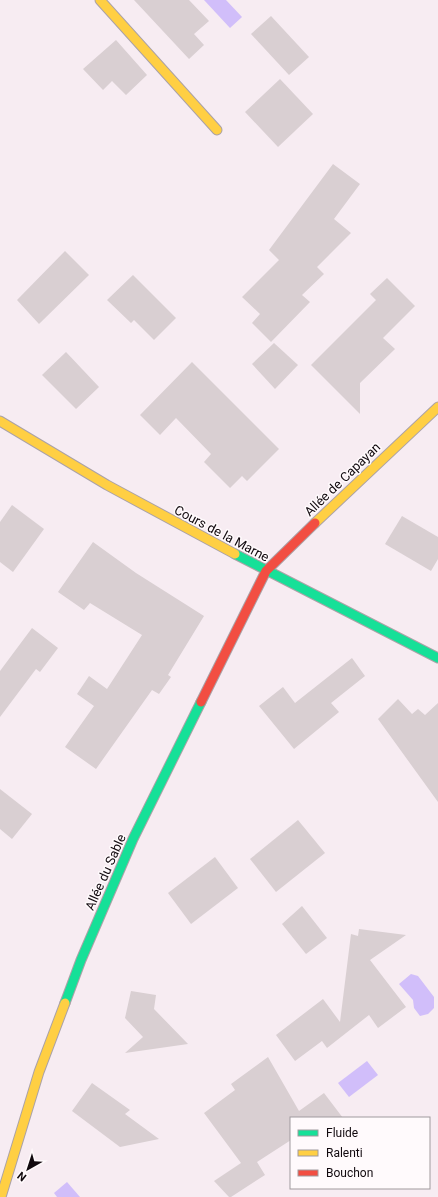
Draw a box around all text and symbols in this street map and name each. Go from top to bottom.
street label: Allée de Capayan [301,439,383,519]
street label: Cours de la Marne [172,502,272,565]
street label: Allée du Sable [82,832,129,913]
legend [290,1117,430,1189]
text: Fluide [326,1126,358,1140]
text: Ralenti [326,1146,363,1160]
north arrow [8,1149,48,1189]
text: Bouchon [326,1166,373,1180]
text: N [15,1169,29,1184]

